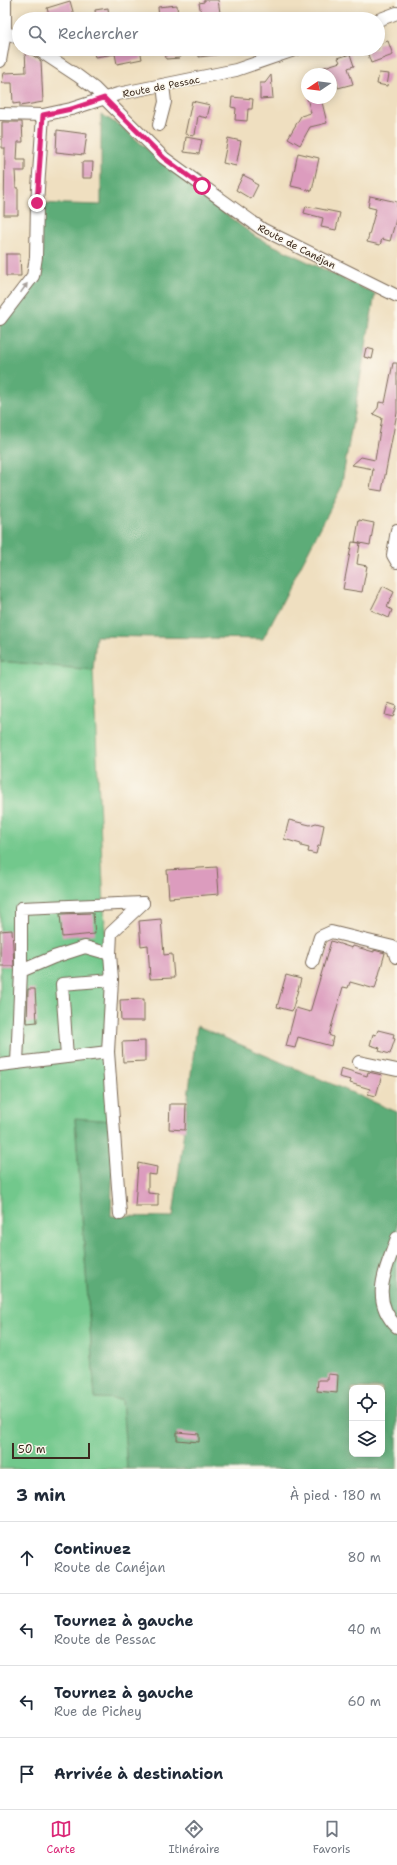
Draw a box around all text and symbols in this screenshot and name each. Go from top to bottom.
search box [12,12,385,56]
icon: search [26,23,48,45]
text: Rechercher [58,24,139,44]
north arrow [301,68,337,104]
street label: Route de Pessac [121,73,201,100]
route start [193,177,211,195]
route end [28,194,46,212]
street label: Route de Canéjan [256,221,338,272]
one-way arrow [20,283,28,294]
map controls [349,1385,385,1457]
button: locate [349,1385,385,1421]
button: layers [349,1421,385,1457]
scale bar [12,1441,90,1460]
text: 50 m [18,1442,46,1457]
text: 3 min [16,1484,66,1506]
text: À pied · 180 m [290,1487,381,1504]
text: Continuez [54,1539,131,1559]
icon: ahead [16,1547,38,1569]
text: 80 m [347,1549,381,1566]
text: Route de Canéjan [54,1559,165,1576]
text: Tournez à gauche [54,1611,194,1631]
icon: left [16,1619,38,1641]
text: 40 m [347,1621,381,1638]
text: Route de Pessac [54,1631,156,1648]
text: Tournez à gauche [54,1683,194,1703]
icon: left [16,1691,38,1713]
text: 60 m [348,1693,381,1710]
text: Rue de Pichey [54,1703,142,1720]
icon: arrive [16,1763,38,1785]
text: Arrivée à destination [54,1764,223,1784]
tab: Carte [47,1818,75,1857]
tab: Itinéraire [169,1818,220,1857]
tab: Favoris [313,1818,350,1857]

